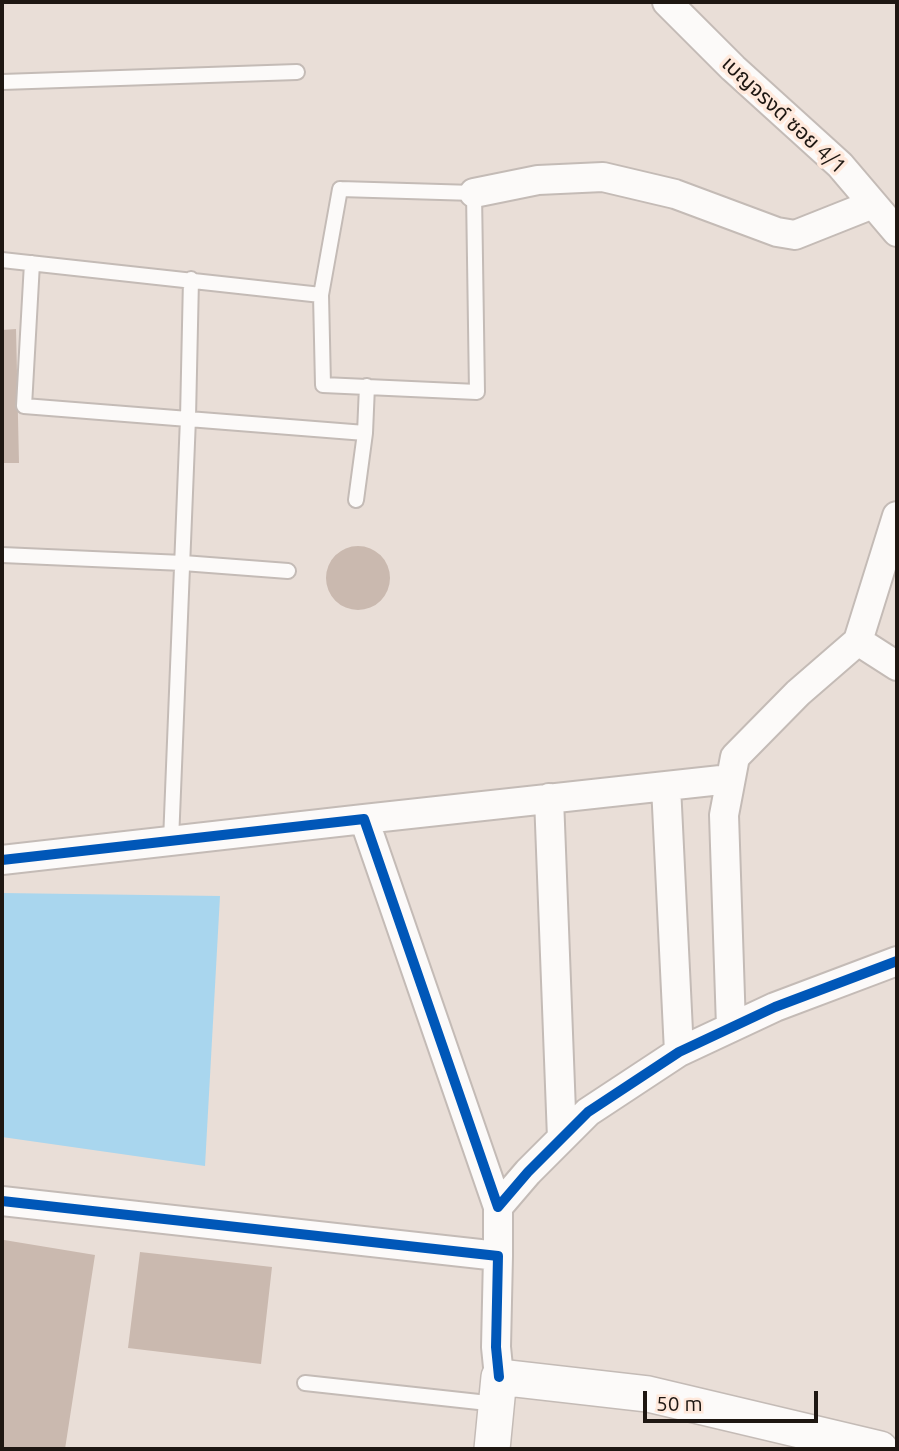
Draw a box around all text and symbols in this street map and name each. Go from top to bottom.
street label: เบญจรงด์ ซอย 4/1 [717,51,851,179]
scale bar [647,1378,822,1422]
text: 50 m [656,1391,703,1415]

